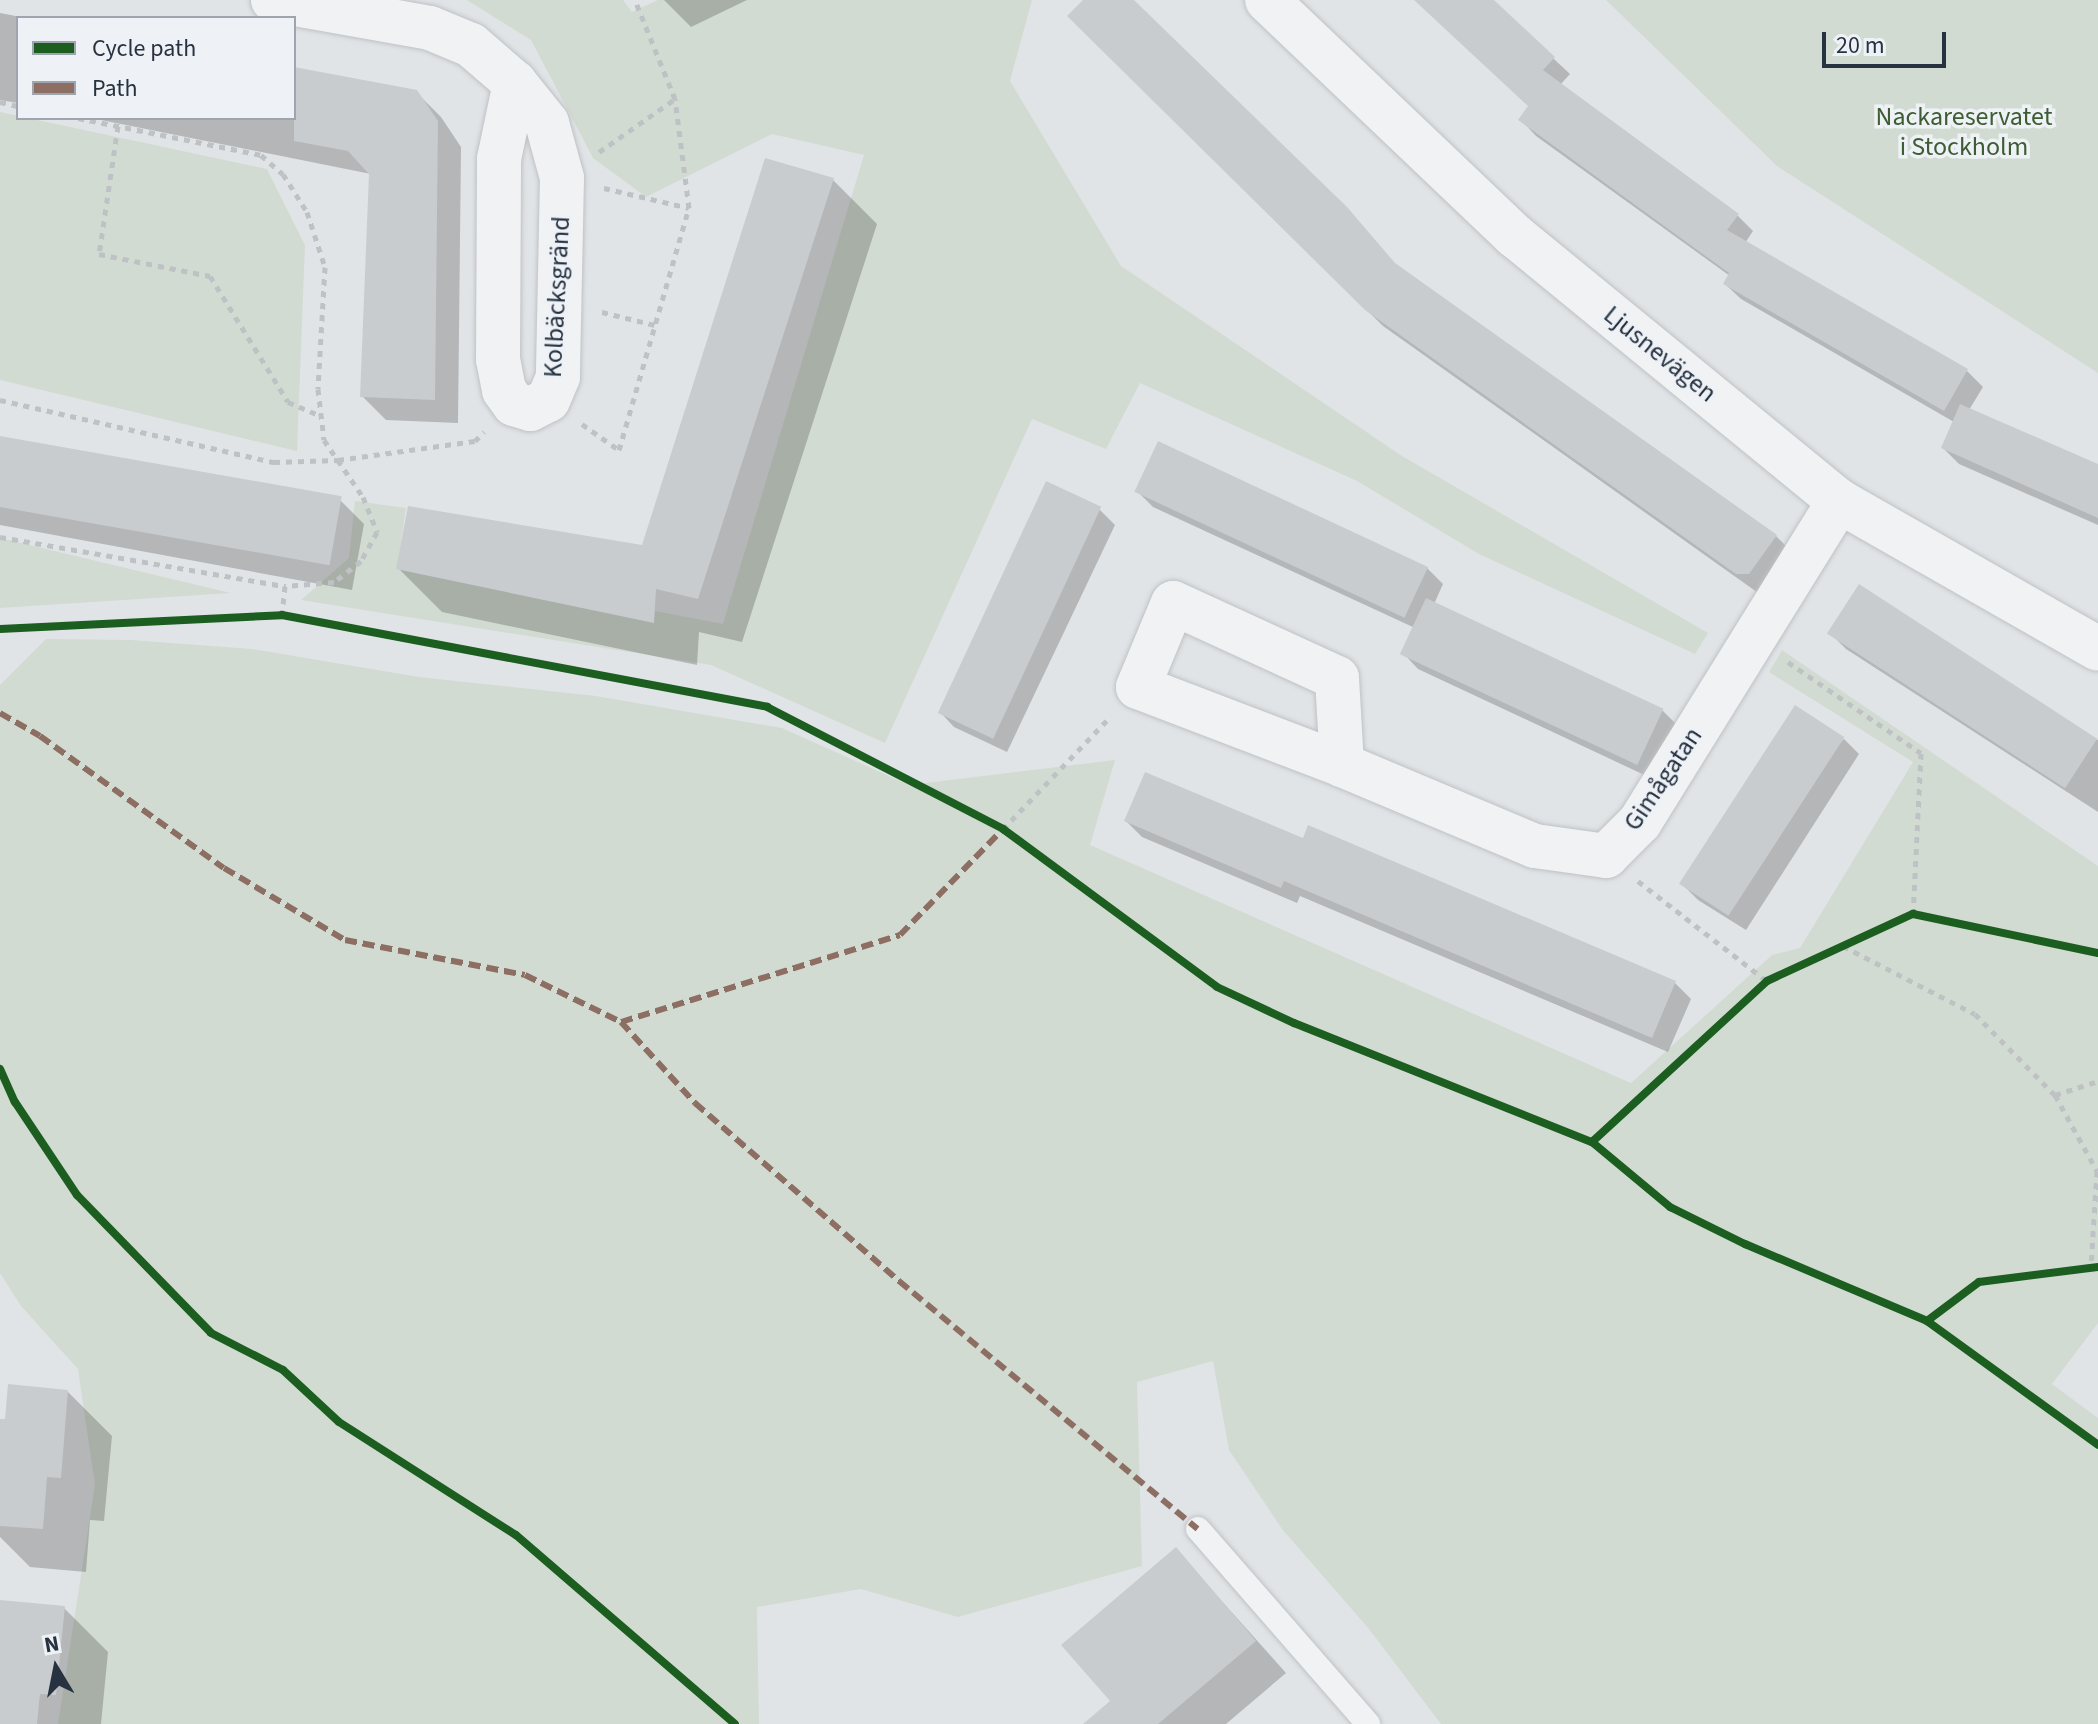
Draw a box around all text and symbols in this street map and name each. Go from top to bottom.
legend [16,16,296,120]
scale bar [1826,16,1950,66]
text: 20 m [1836,28,1885,63]
text: Cycle path [92,31,196,66]
text: Path [92,71,138,106]
park label: Nackareservatet i Stockholm [1876,101,2052,162]
street label: Kolbäcksgränd [537,215,577,379]
street label: Ljusnevägen [1597,299,1723,409]
street label: Gimågatan [1617,721,1709,837]
text: N [42,1627,62,1661]
north arrow [16,1628,96,1708]

